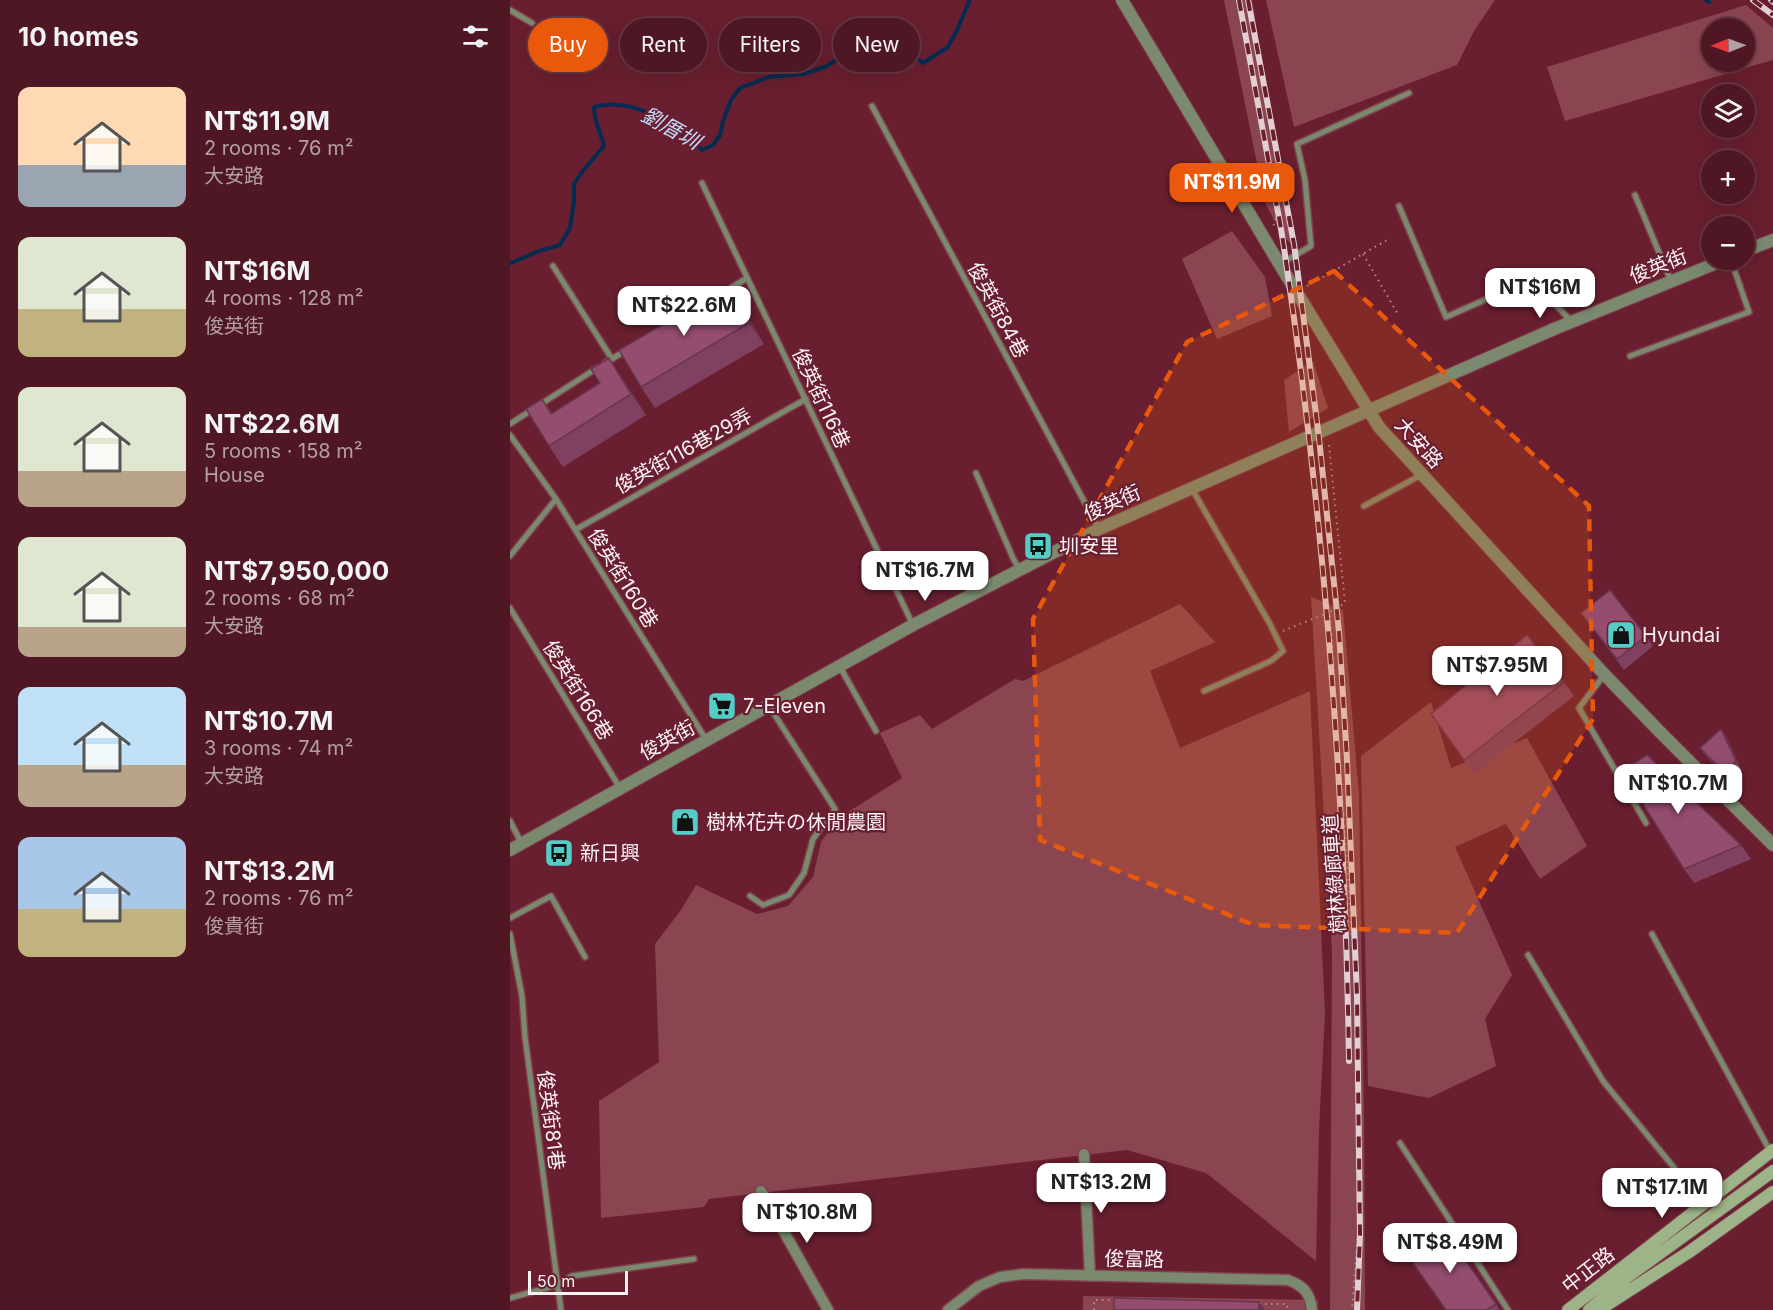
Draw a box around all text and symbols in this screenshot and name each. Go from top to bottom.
chip: Buy [528,18,608,72]
chip: Rent [620,18,707,72]
chip: Filters [719,18,821,72]
chip: New [833,18,920,72]
north arrow [1701,18,1755,72]
map controls [1701,18,1755,270]
icon: filters [459,20,492,53]
text: 10 homes [18,21,139,52]
button: layers [1701,84,1755,138]
water label: 劉厝圳 [637,102,707,156]
text: NT$11.9M [204,105,330,136]
icon: home [66,111,138,183]
text: 2 rooms · 76 m² [204,136,353,160]
button: + [1701,150,1755,204]
pin: NT$11.9M [1170,163,1294,214]
text: 大安路 [204,164,264,188]
text: NT$11.9M [1184,170,1280,194]
button: − [1701,216,1755,270]
street label: 俊英街 [1626,244,1690,288]
text: NT$16M [204,255,311,286]
street label: 俊英街84巷 [963,258,1033,362]
icon: home [66,261,138,333]
pin: NT$16M [1491,268,1589,319]
text: NT$16M [1499,275,1581,299]
text: 4 rooms · 128 m² [204,286,364,310]
pin: NT$22.6M [622,286,746,337]
text: NT$22.6M [632,293,736,317]
text: 俊英街 [204,314,264,338]
street label: 俊英街116巷 [787,344,855,452]
street label: 俊英街116巷29弄 [610,403,756,499]
text: NT$22.6M [204,408,340,439]
icon: home [66,411,138,483]
street label: 大安路 [1390,413,1448,473]
text: 5 rooms · 158 m² [204,439,363,463]
text: House [204,463,265,487]
street label: 俊英街 [1080,480,1144,526]
street label: 俊英街160巷 [583,524,663,632]
bus stop icon: 圳安里 [1022,530,1054,562]
place label: 圳安里 [1059,534,1119,558]
pin: NT$16.7M [863,551,987,602]
text: NT$7,950,000 [204,555,389,586]
text: NT$16.7M [875,558,975,582]
icon: home [66,561,138,633]
text: 2 rooms · 68 m² [204,586,355,610]
text: 大安路 [204,614,264,638]
shop icon: Hyundai [1605,619,1637,651]
place label: Hyundai [1642,623,1720,647]
street label: 俊英街166巷 [538,636,618,744]
pin: NT$7.95M [1435,646,1559,697]
text: NT$7.95M [1446,653,1548,677]
supermarket icon: 7-Eleven [706,690,738,722]
place label: 7-Eleven [743,694,826,718]
text: NT$10.7M [204,705,334,736]
icon: home [66,711,138,783]
street label: 俊英街 [635,715,699,765]
text: 3 rooms · 74 m² [204,736,353,760]
text: 大安路 [204,764,264,788]
pin: NT$10.7M [1616,764,1740,815]
text: NT$10.7M [1628,771,1728,795]
shop icon: 樹林花卉の休閒農園 [669,806,701,838]
place label: 樹林花卉の休閒農園 [706,810,886,834]
street label: 樹林綠廊車道 [1318,813,1350,935]
bus stop icon: 新日興 [543,837,575,869]
place label: 新日興 [580,841,640,865]
text: NT$13.2M [204,855,335,886]
icon: home [66,861,138,933]
text: 2 rooms · 76 m² [204,886,353,910]
text: 俊貴街 [204,914,264,938]
street label: 俊英街81巷 [533,1069,569,1171]
pin: NT$13.2M [1039,1163,1163,1214]
pin: NT$17.1M [1600,1168,1724,1219]
text: NT$13.2M [1051,1170,1151,1194]
text: NT$17.1M [1616,1175,1708,1199]
pin: NT$10.8M [745,1193,869,1244]
text: NT$10.8M [757,1200,857,1224]
pin: NT$8.49M [1388,1223,1512,1274]
text: NT$8.49M [1397,1230,1503,1254]
street label: 中正路 [1557,1242,1619,1298]
street label: 俊富路 [1104,1246,1164,1272]
scale bar [528,1268,628,1296]
text: 50 m [537,1271,575,1291]

